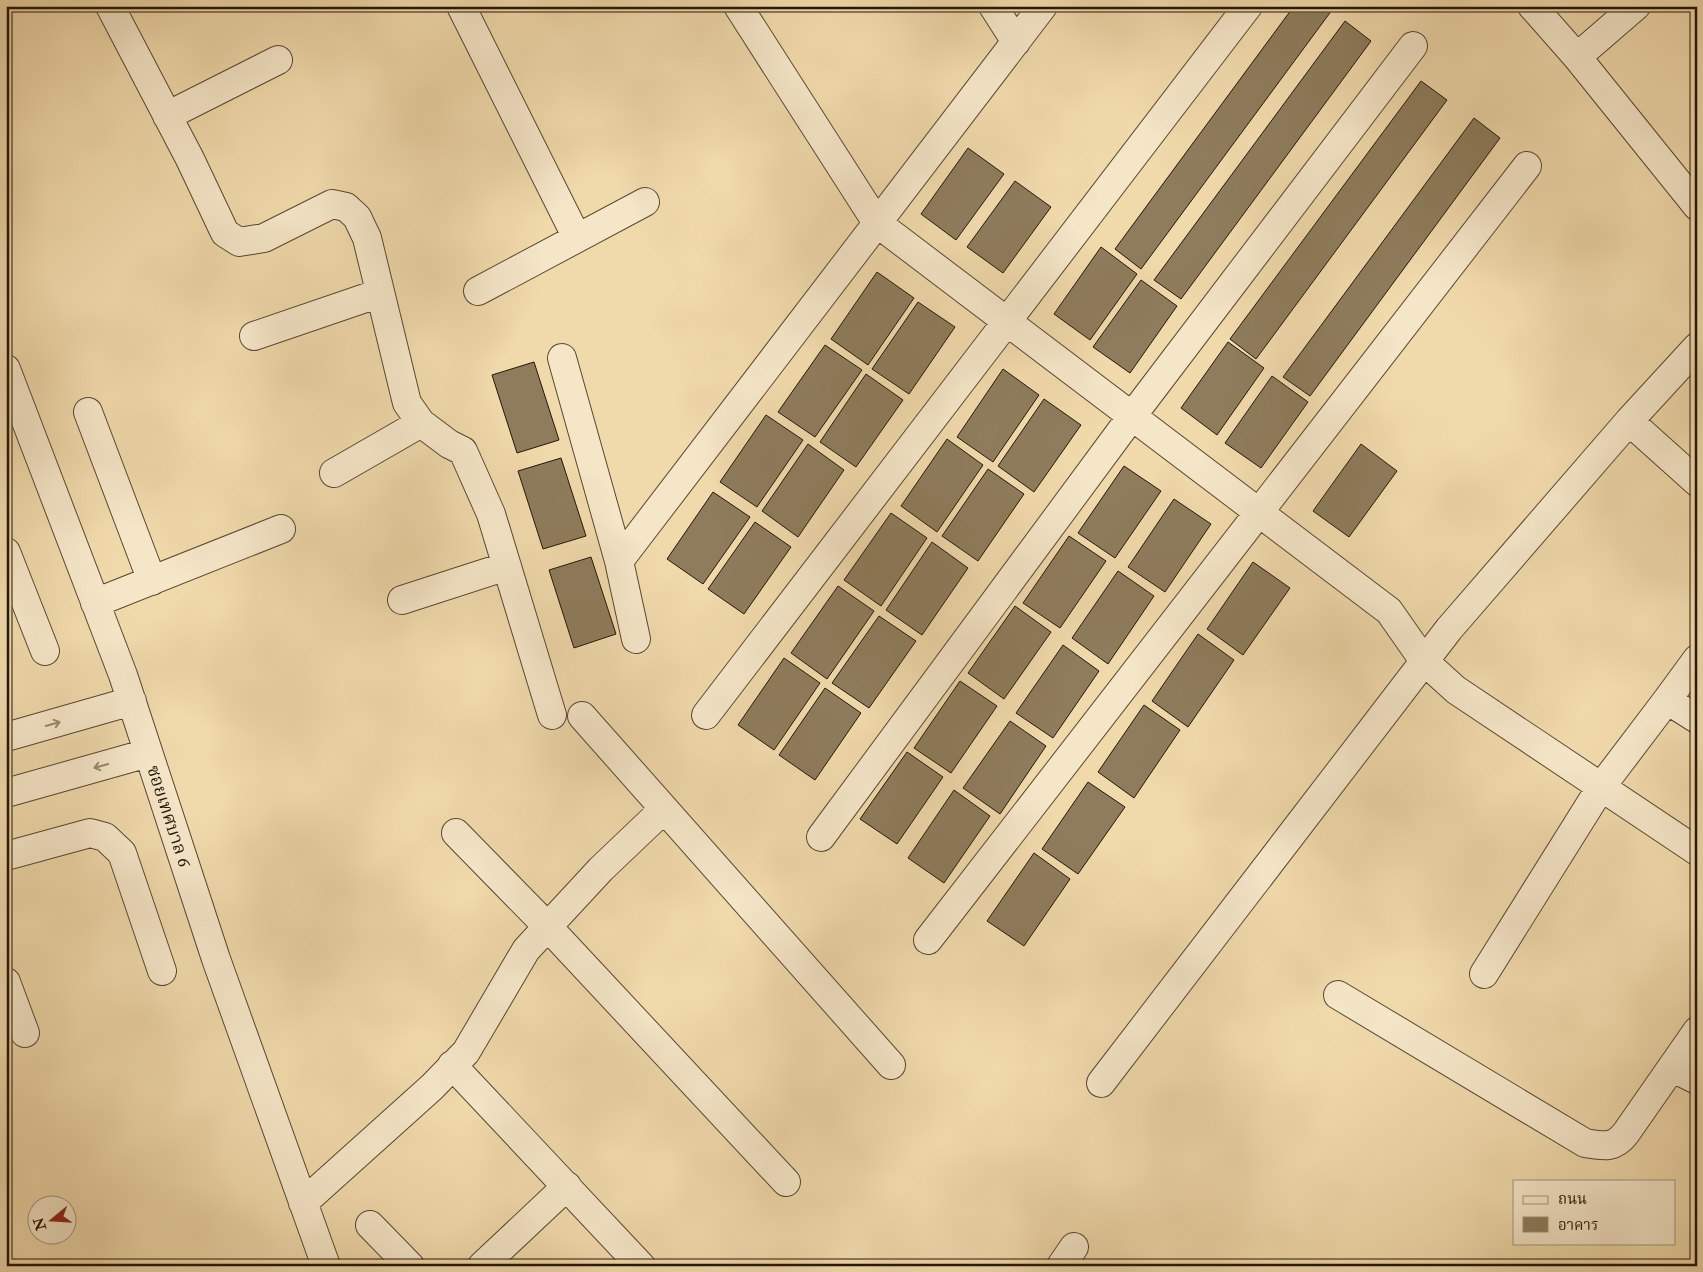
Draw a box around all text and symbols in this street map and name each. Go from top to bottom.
one-way arrow [45,718,61,728]
one-way arrow [94,762,110,772]
street label: ซอยเทศบาล 6 [141,762,196,871]
legend [1513,1180,1676,1244]
text: ถนน [1558,1190,1587,1209]
north arrow [28,1194,78,1244]
text: N [30,1215,50,1233]
text: อาคาร [1558,1216,1598,1235]

